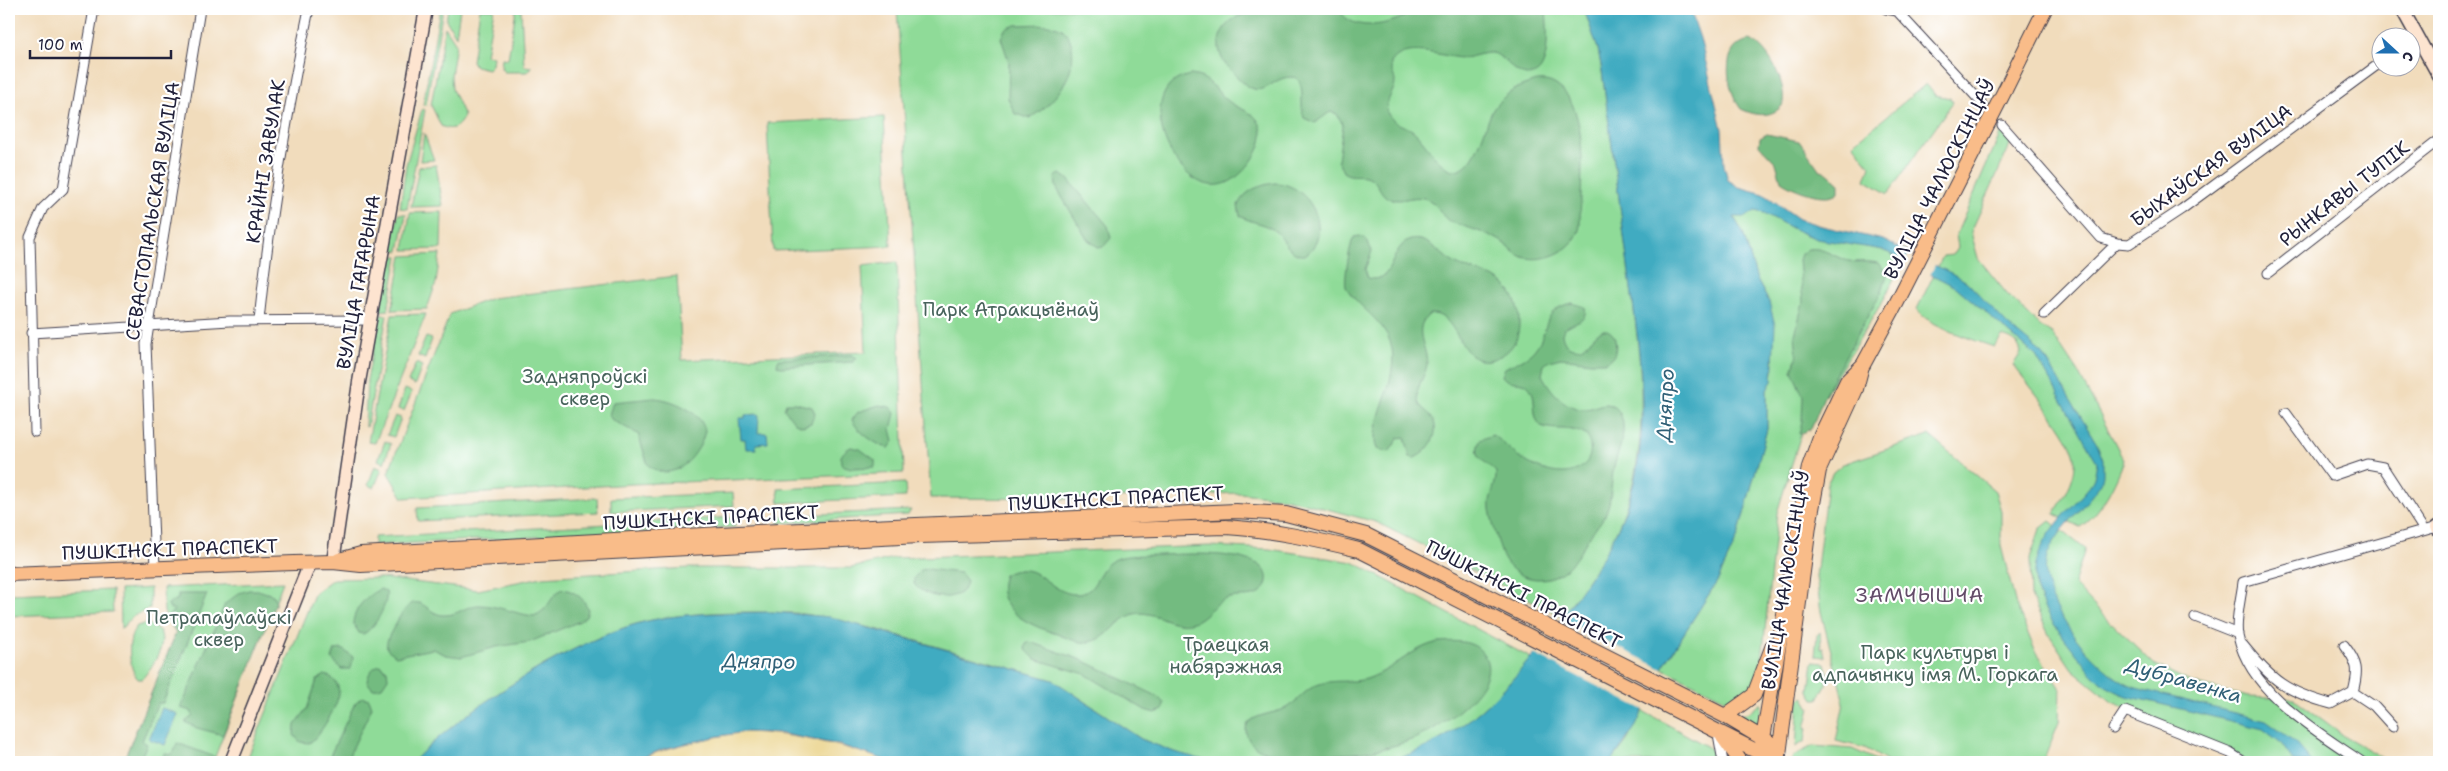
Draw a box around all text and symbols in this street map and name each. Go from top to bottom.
scale bar [30,28,171,60]
north arrow [2370,28,2420,78]
text: 100 m [38,35,83,55]
text: С [2398,49,2418,64]
street label: ВУЛІЦА ЧАЛЮСКІНЦАЎ [1878,75,2001,284]
street label: КРАЙНІ ЗАВУЛАК [240,77,291,245]
street label: СЕВАСТОПАЛЬСКАЯ ВУЛІЦА [120,80,185,342]
street label: БЫХАЎСКАЯ ВУЛІЦА [2126,98,2297,232]
street label: РЫНКАВЫ ТУПІК [2274,135,2415,252]
street label: ВУЛІЦА ГАГАРЫНА [331,193,386,371]
park label: Парк Атракцыёнаў [923,297,1099,322]
park label: Задняпроўскі сквер [522,364,648,411]
water label: Дняпро [1650,368,1680,443]
street label: ВУЛІЦА ЧАЛЮСКІНЦАЎ [1756,469,1815,692]
street label: ПУШКІНСКІ ПРАСПЕКТ [1007,480,1225,517]
street label: ПУШКІНСКІ ПРАСПЕКТ [602,499,820,536]
street label: ПУШКІНСКІ ПРАСПЕКТ [62,533,279,566]
street label: ПУШКІНСКІ ПРАСПЕКТ [1422,534,1626,655]
district label: ЗАМЧЫШЧА [1856,582,1984,608]
park label: Петрапаўлаўскі сквер [146,605,292,652]
park label: Траецкая набярэжная [1170,632,1282,679]
park label: Парк культуры і адпачынку імя М. Горкага [1812,640,2058,687]
water label: Дняпро [721,647,796,675]
water label: Дубравенка [2122,651,2245,709]

